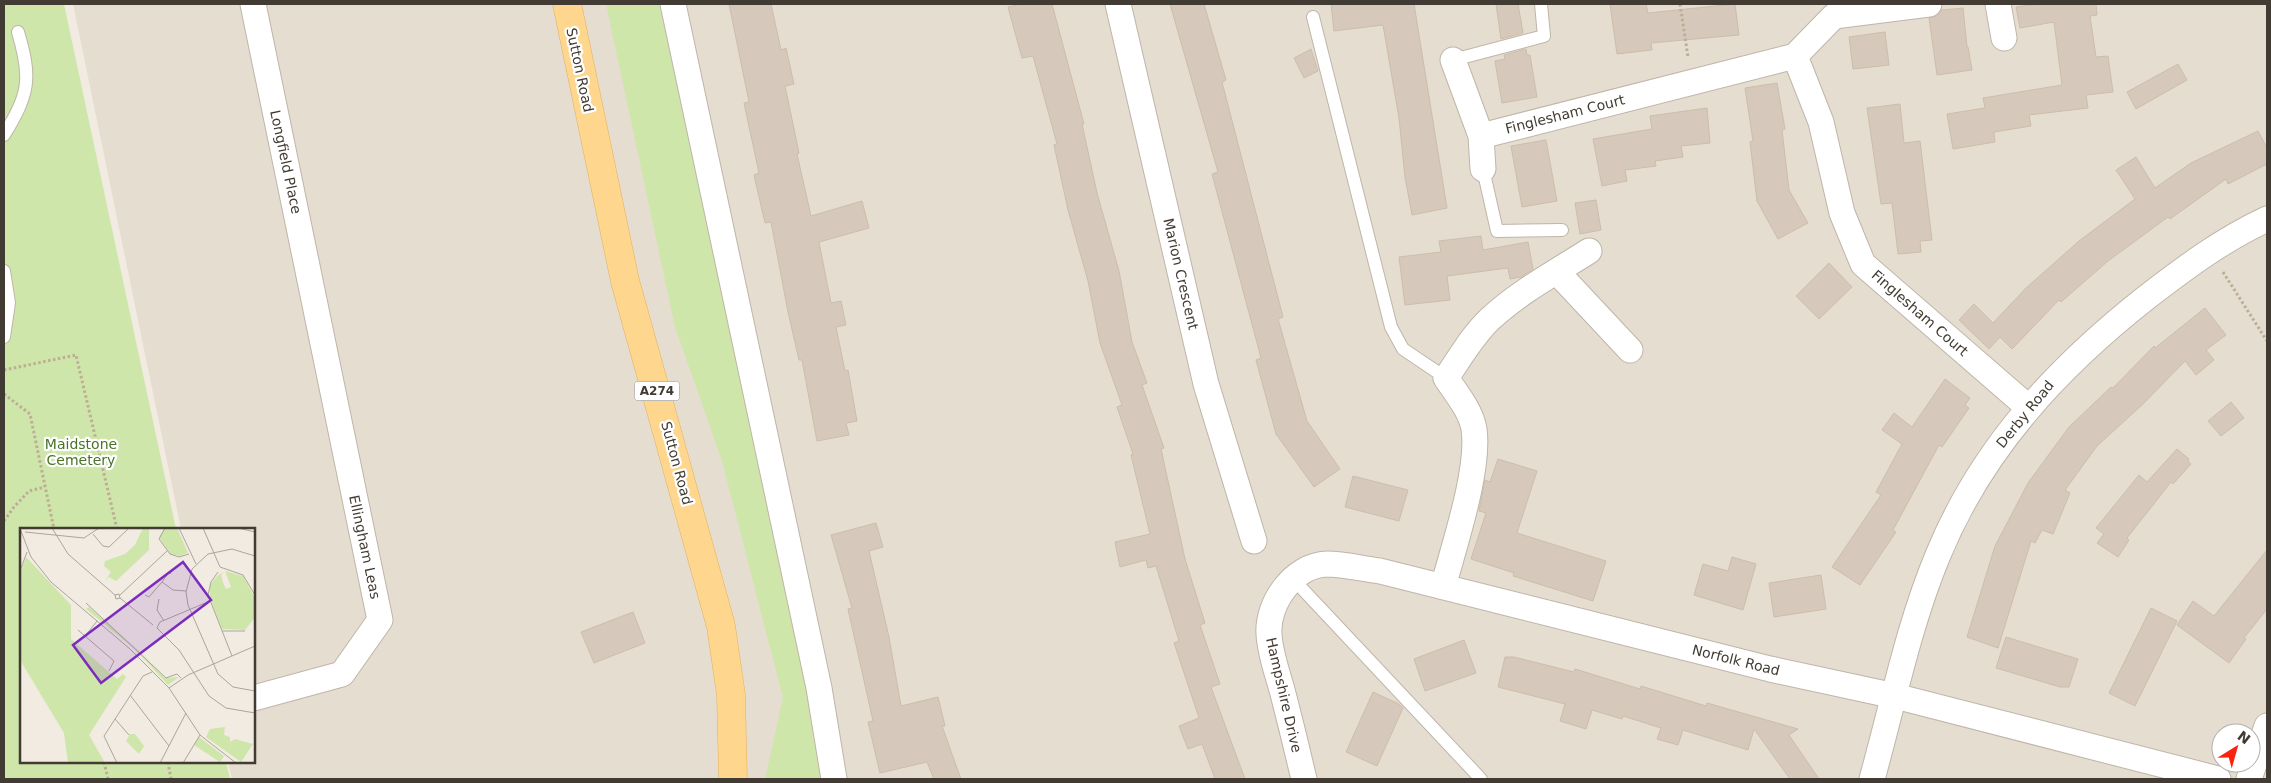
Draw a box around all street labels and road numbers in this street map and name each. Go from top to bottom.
street label: Sutton Road [563,26,597,114]
street label: Finglesham Court [1504,91,1627,137]
street label: Longfield Place [267,109,305,215]
street label: Marion Crescent [1160,217,1202,332]
street label: Finglesham Court [1869,267,1972,360]
street label: Derby Road [1993,377,2057,451]
road number: A274 [634,382,680,401]
street label: Sutton Road [658,420,696,506]
street label: Ellingham Leas [346,494,384,600]
street label: Hampshire Drive [1263,636,1305,754]
street label: Norfolk Road [1690,641,1782,679]

